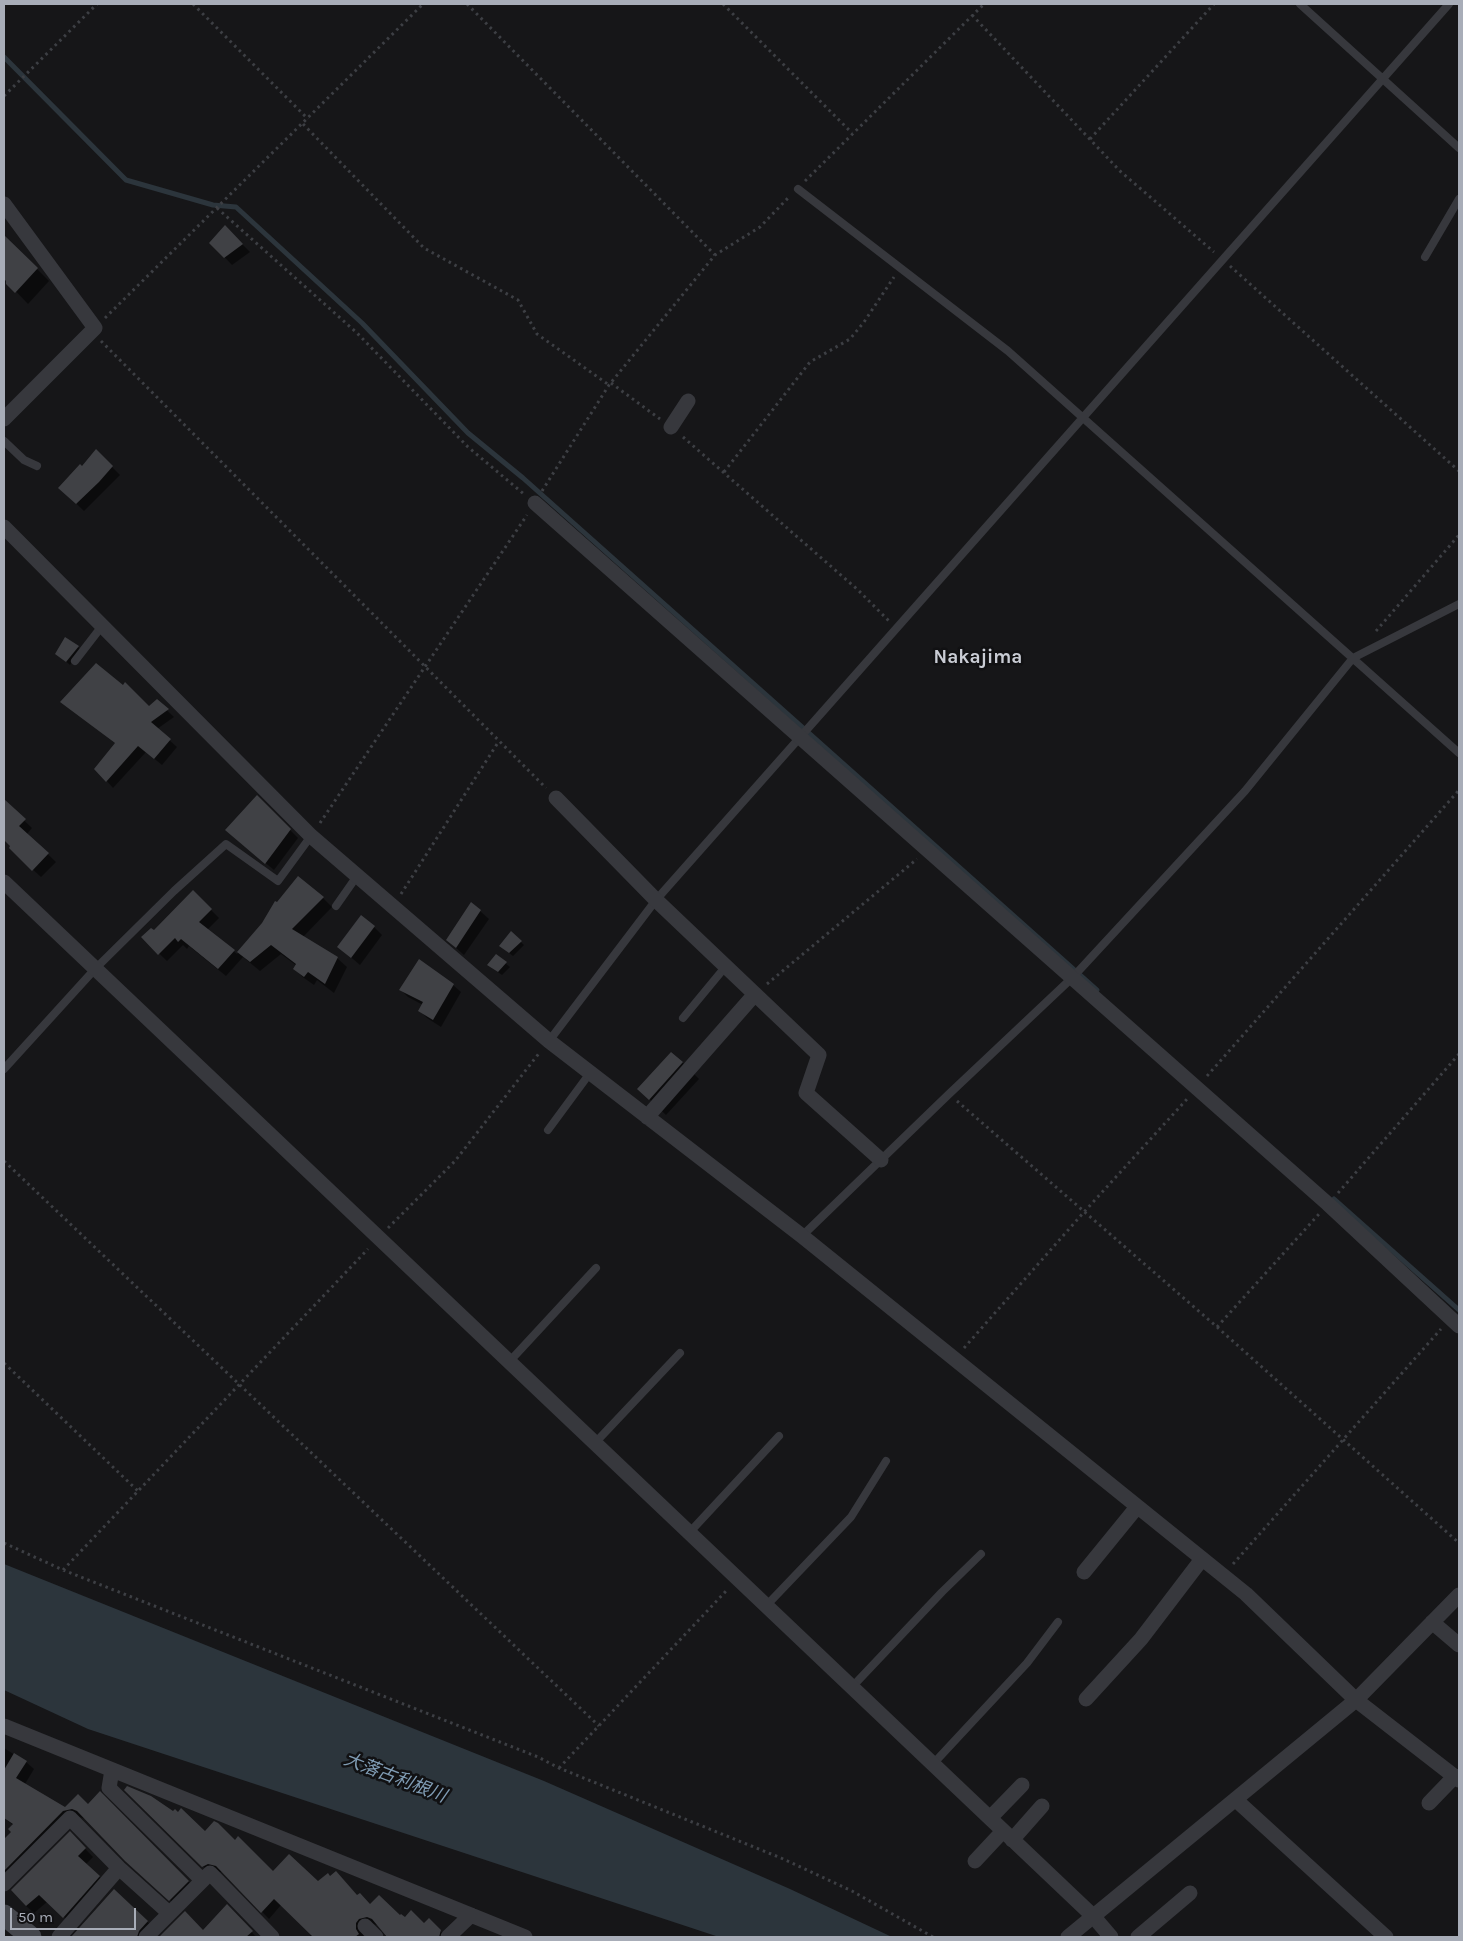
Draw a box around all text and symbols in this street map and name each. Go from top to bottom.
district label: Nakajima [934,647,1022,669]
water label: 大落古利根川 [341,1749,449,1807]
scale bar [12,1898,139,1930]
text: 50 m [18,1908,53,1926]

